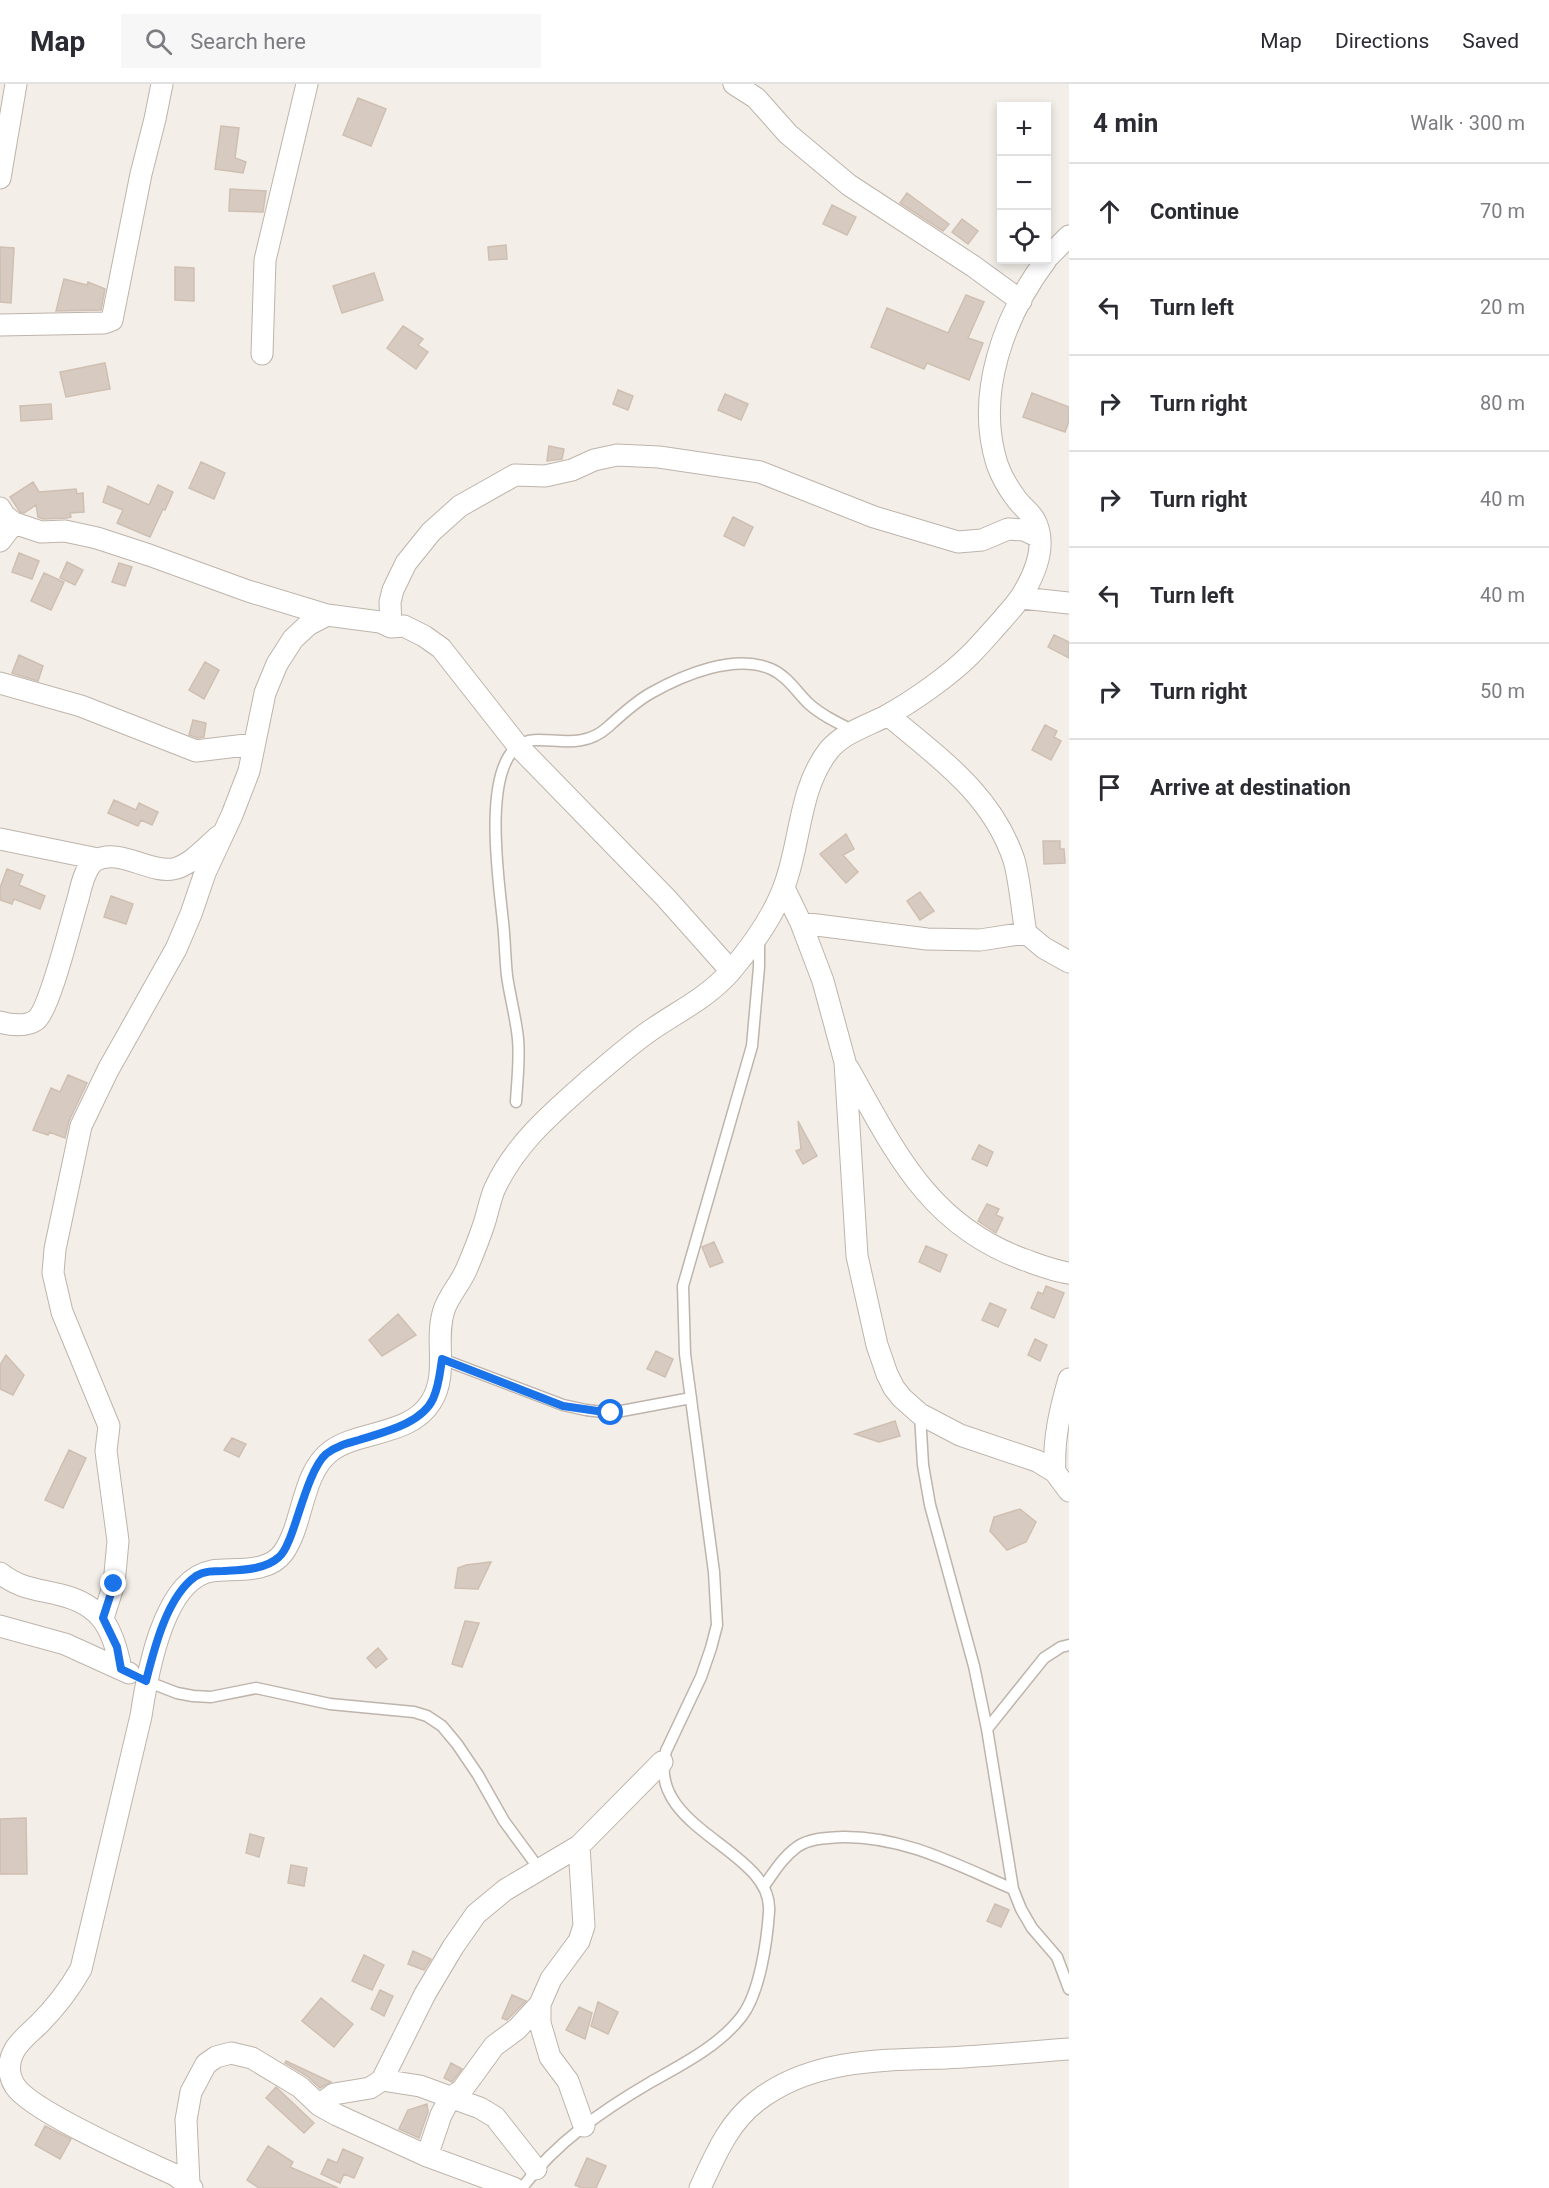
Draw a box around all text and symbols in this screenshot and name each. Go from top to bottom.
search box [121,14,541,68]
text: Map [30,25,85,58]
icon: search [142,25,175,58]
text: Search here [190,29,306,54]
text: Map [1260,29,1302,53]
text: Directions [1335,29,1429,53]
text: Saved [1462,29,1519,53]
map controls [997,102,1051,264]
button: + [997,102,1051,156]
text: 4 min [1093,108,1158,138]
text: Walk · 300 m [1410,111,1525,135]
button: − [997,156,1051,210]
icon: ahead [1093,195,1126,228]
text: Continue [1150,199,1239,224]
text: 70 m [1480,199,1525,223]
button: locate [997,210,1051,264]
icon: left [1093,291,1126,324]
text: Turn left [1150,295,1234,320]
text: 20 m [1480,295,1525,319]
icon: right [1093,387,1126,420]
text: Turn right [1150,391,1247,416]
text: 80 m [1480,391,1525,415]
icon: right [1093,483,1126,516]
text: Turn right [1150,487,1247,512]
text: 40 m [1480,487,1525,511]
icon: left [1093,579,1126,612]
text: Turn left [1150,583,1234,608]
text: 40 m [1480,583,1525,607]
icon: right [1093,675,1126,708]
text: Turn right [1150,679,1247,704]
text: 50 m [1480,679,1525,703]
icon: arrive [1093,771,1126,804]
text: Arrive at destination [1150,775,1351,800]
route start [597,1399,623,1425]
route end [100,1570,126,1596]

